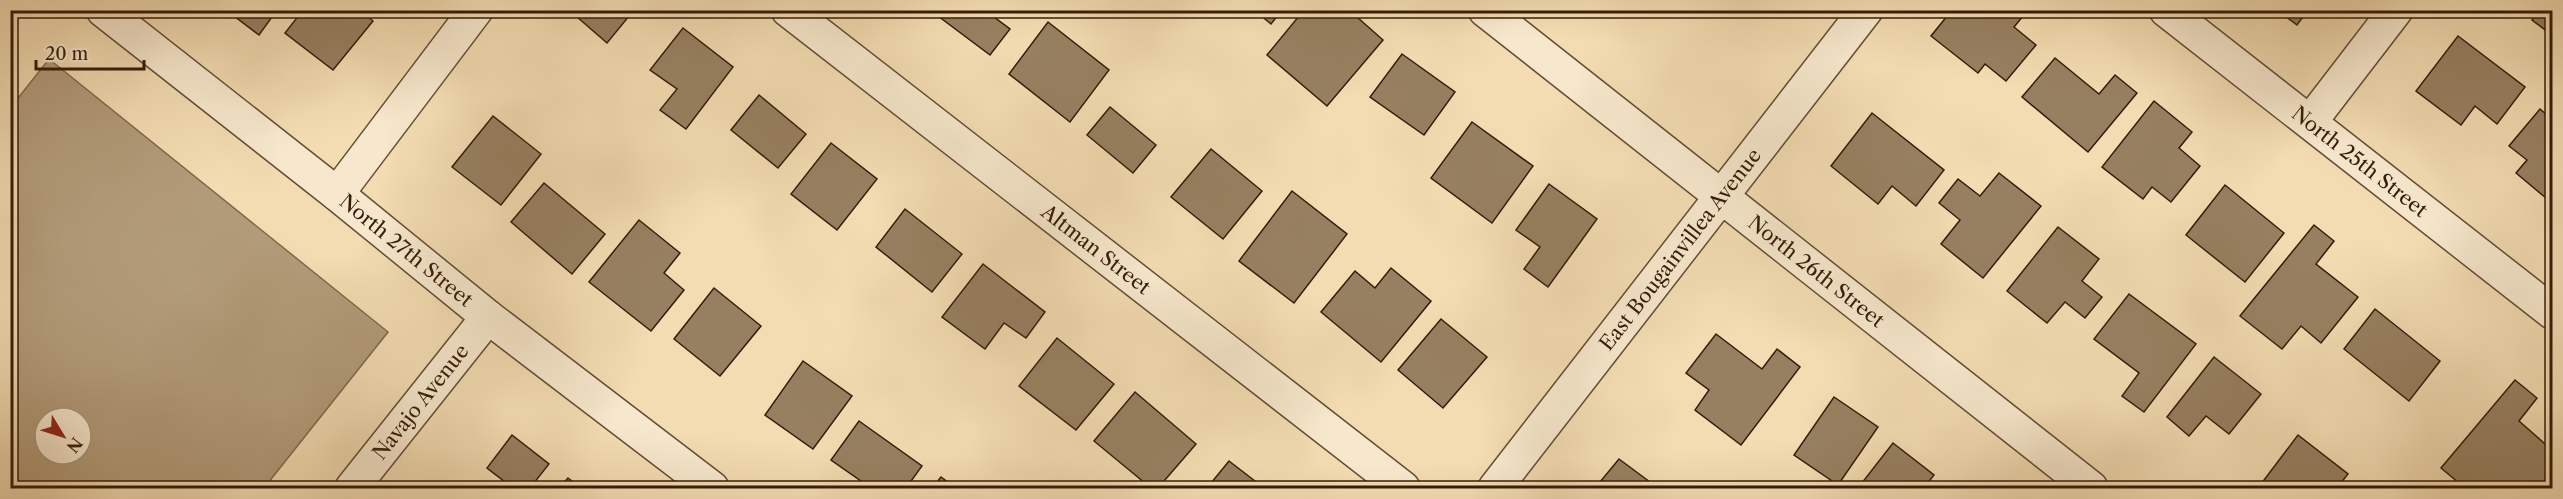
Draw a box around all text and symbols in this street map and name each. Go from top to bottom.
scale bar [36,33,144,71]
text: 20 m [45,43,89,65]
street label: North 25th Street [2287,101,2432,222]
street label: East Bougainvillea Avenue [1594,144,1766,355]
street label: North 27th Street [335,189,478,312]
street label: Altman Street [1036,199,1155,299]
street label: North 26th Street [1744,210,1889,332]
street label: Navajo Avenue [367,339,474,464]
north arrow [33,406,93,466]
text: N [63,434,87,457]

